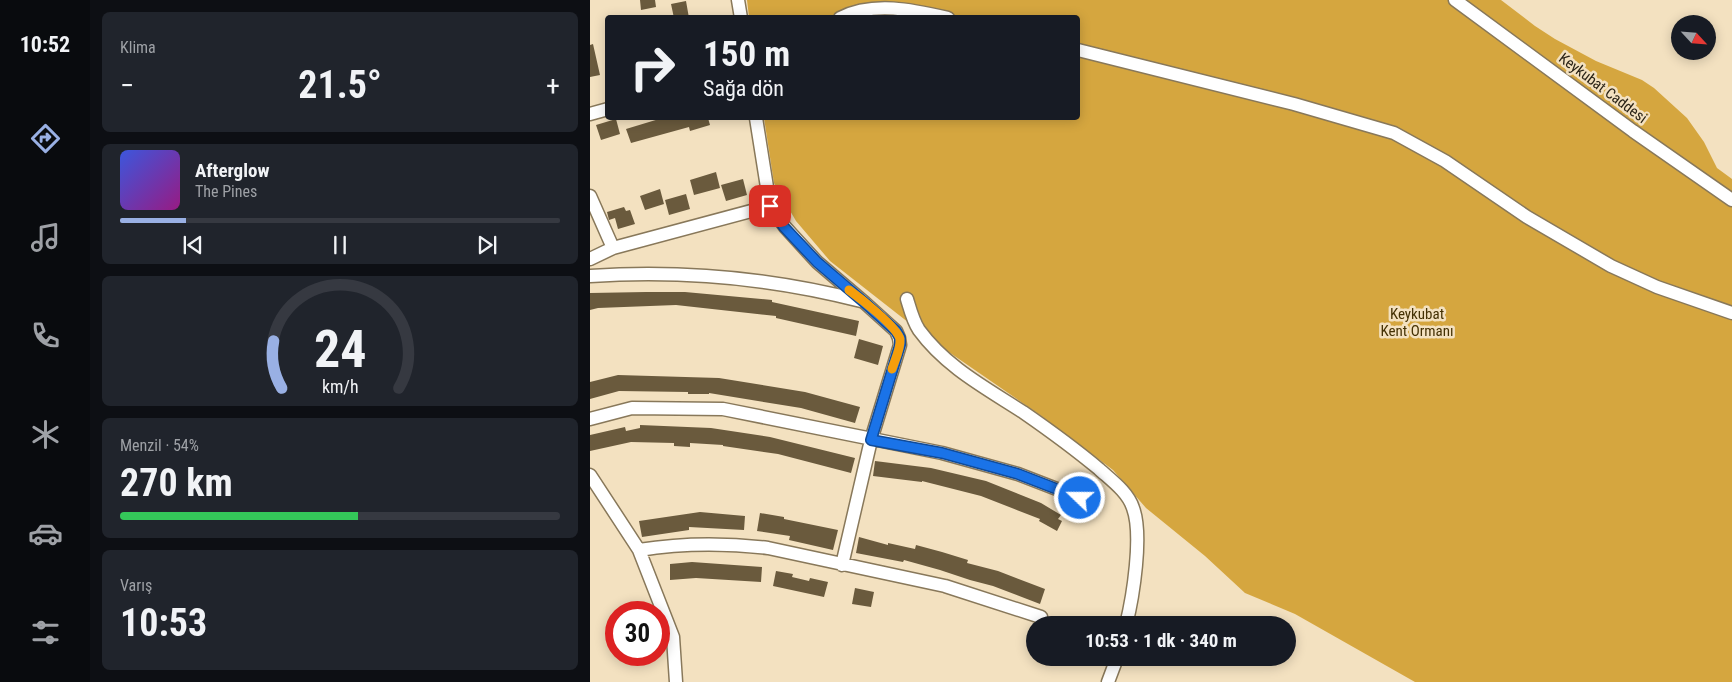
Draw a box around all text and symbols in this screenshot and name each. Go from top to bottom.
north arrow [1671,15,1716,60]
map controls [1671,15,1716,60]
text: 10:52 [20,32,70,57]
text: 150 m [703,34,790,75]
icon: right [620,35,685,100]
text: Klima [120,38,156,57]
street label: Keykubat Caddesi [1555,49,1651,127]
text: 21.5° [298,63,382,107]
text: − [120,69,134,102]
text: + [546,69,560,102]
text: Sağa dön [703,76,784,101]
icon: directions [28,121,63,156]
text: Afterglow [195,159,269,182]
text: The Pines [195,182,257,201]
pin [749,185,791,227]
icon: arrive [756,192,784,220]
icon: music [28,220,63,255]
icon: previous [179,231,207,259]
icon: pause [326,231,354,259]
icon: next [473,231,501,259]
park label: Keykubat Kent Ormanı [1380,305,1454,340]
icon: phone [28,318,63,353]
text: 24 [314,319,366,380]
text: km/h [322,376,358,397]
icon: climate [28,417,63,452]
text: Menzil · 54% [120,436,199,455]
text: 270 km [120,461,233,505]
position arrow [1053,471,1105,523]
icon: car [28,516,63,551]
text: Varış [120,576,152,595]
text: 10:53 [120,601,207,645]
speed limit sign: 30 [605,601,670,666]
icon: filters [28,615,63,650]
text: 10:53 · 1 dk · 340 m [1085,629,1237,652]

